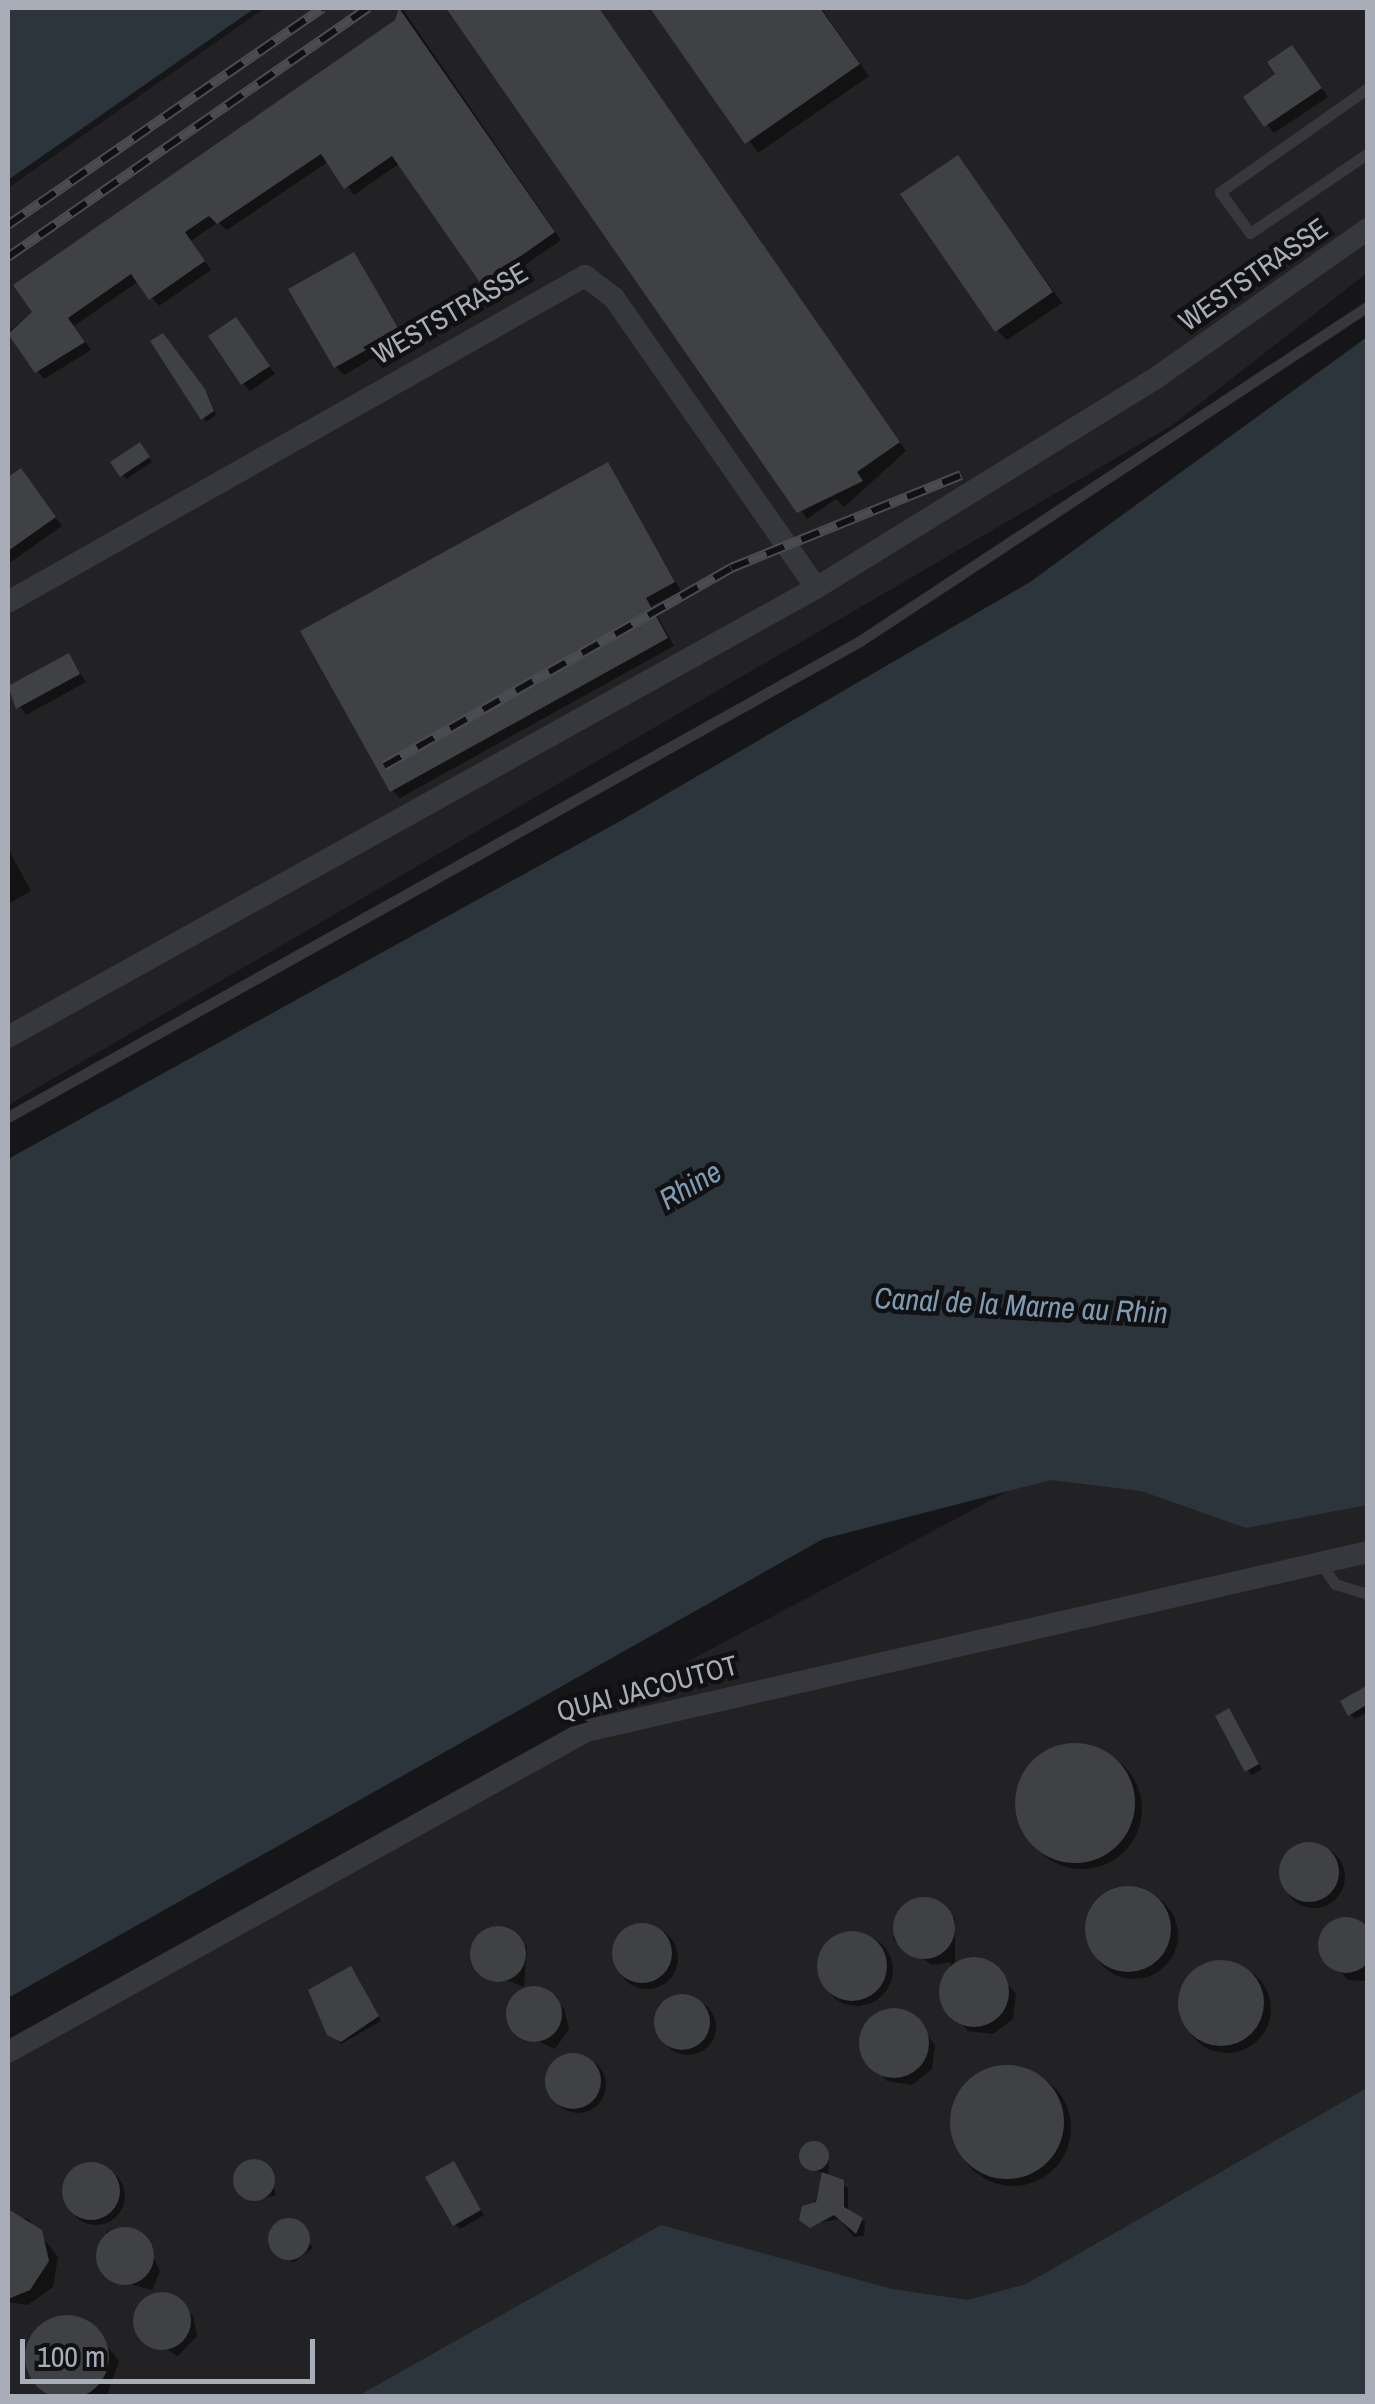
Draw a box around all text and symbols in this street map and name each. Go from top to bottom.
street label: WESTSTRASSE [1172,210,1334,338]
street label: WESTSTRASSE [366,255,534,371]
water label: Rhine [653,1153,727,1217]
water label: Canal de la Marne au Rhin [873,1279,1169,1331]
street label: QUAI JACOUTOT [553,1648,741,1728]
scale bar [25,2319,320,2381]
text: 100 m [37,2336,105,2376]

